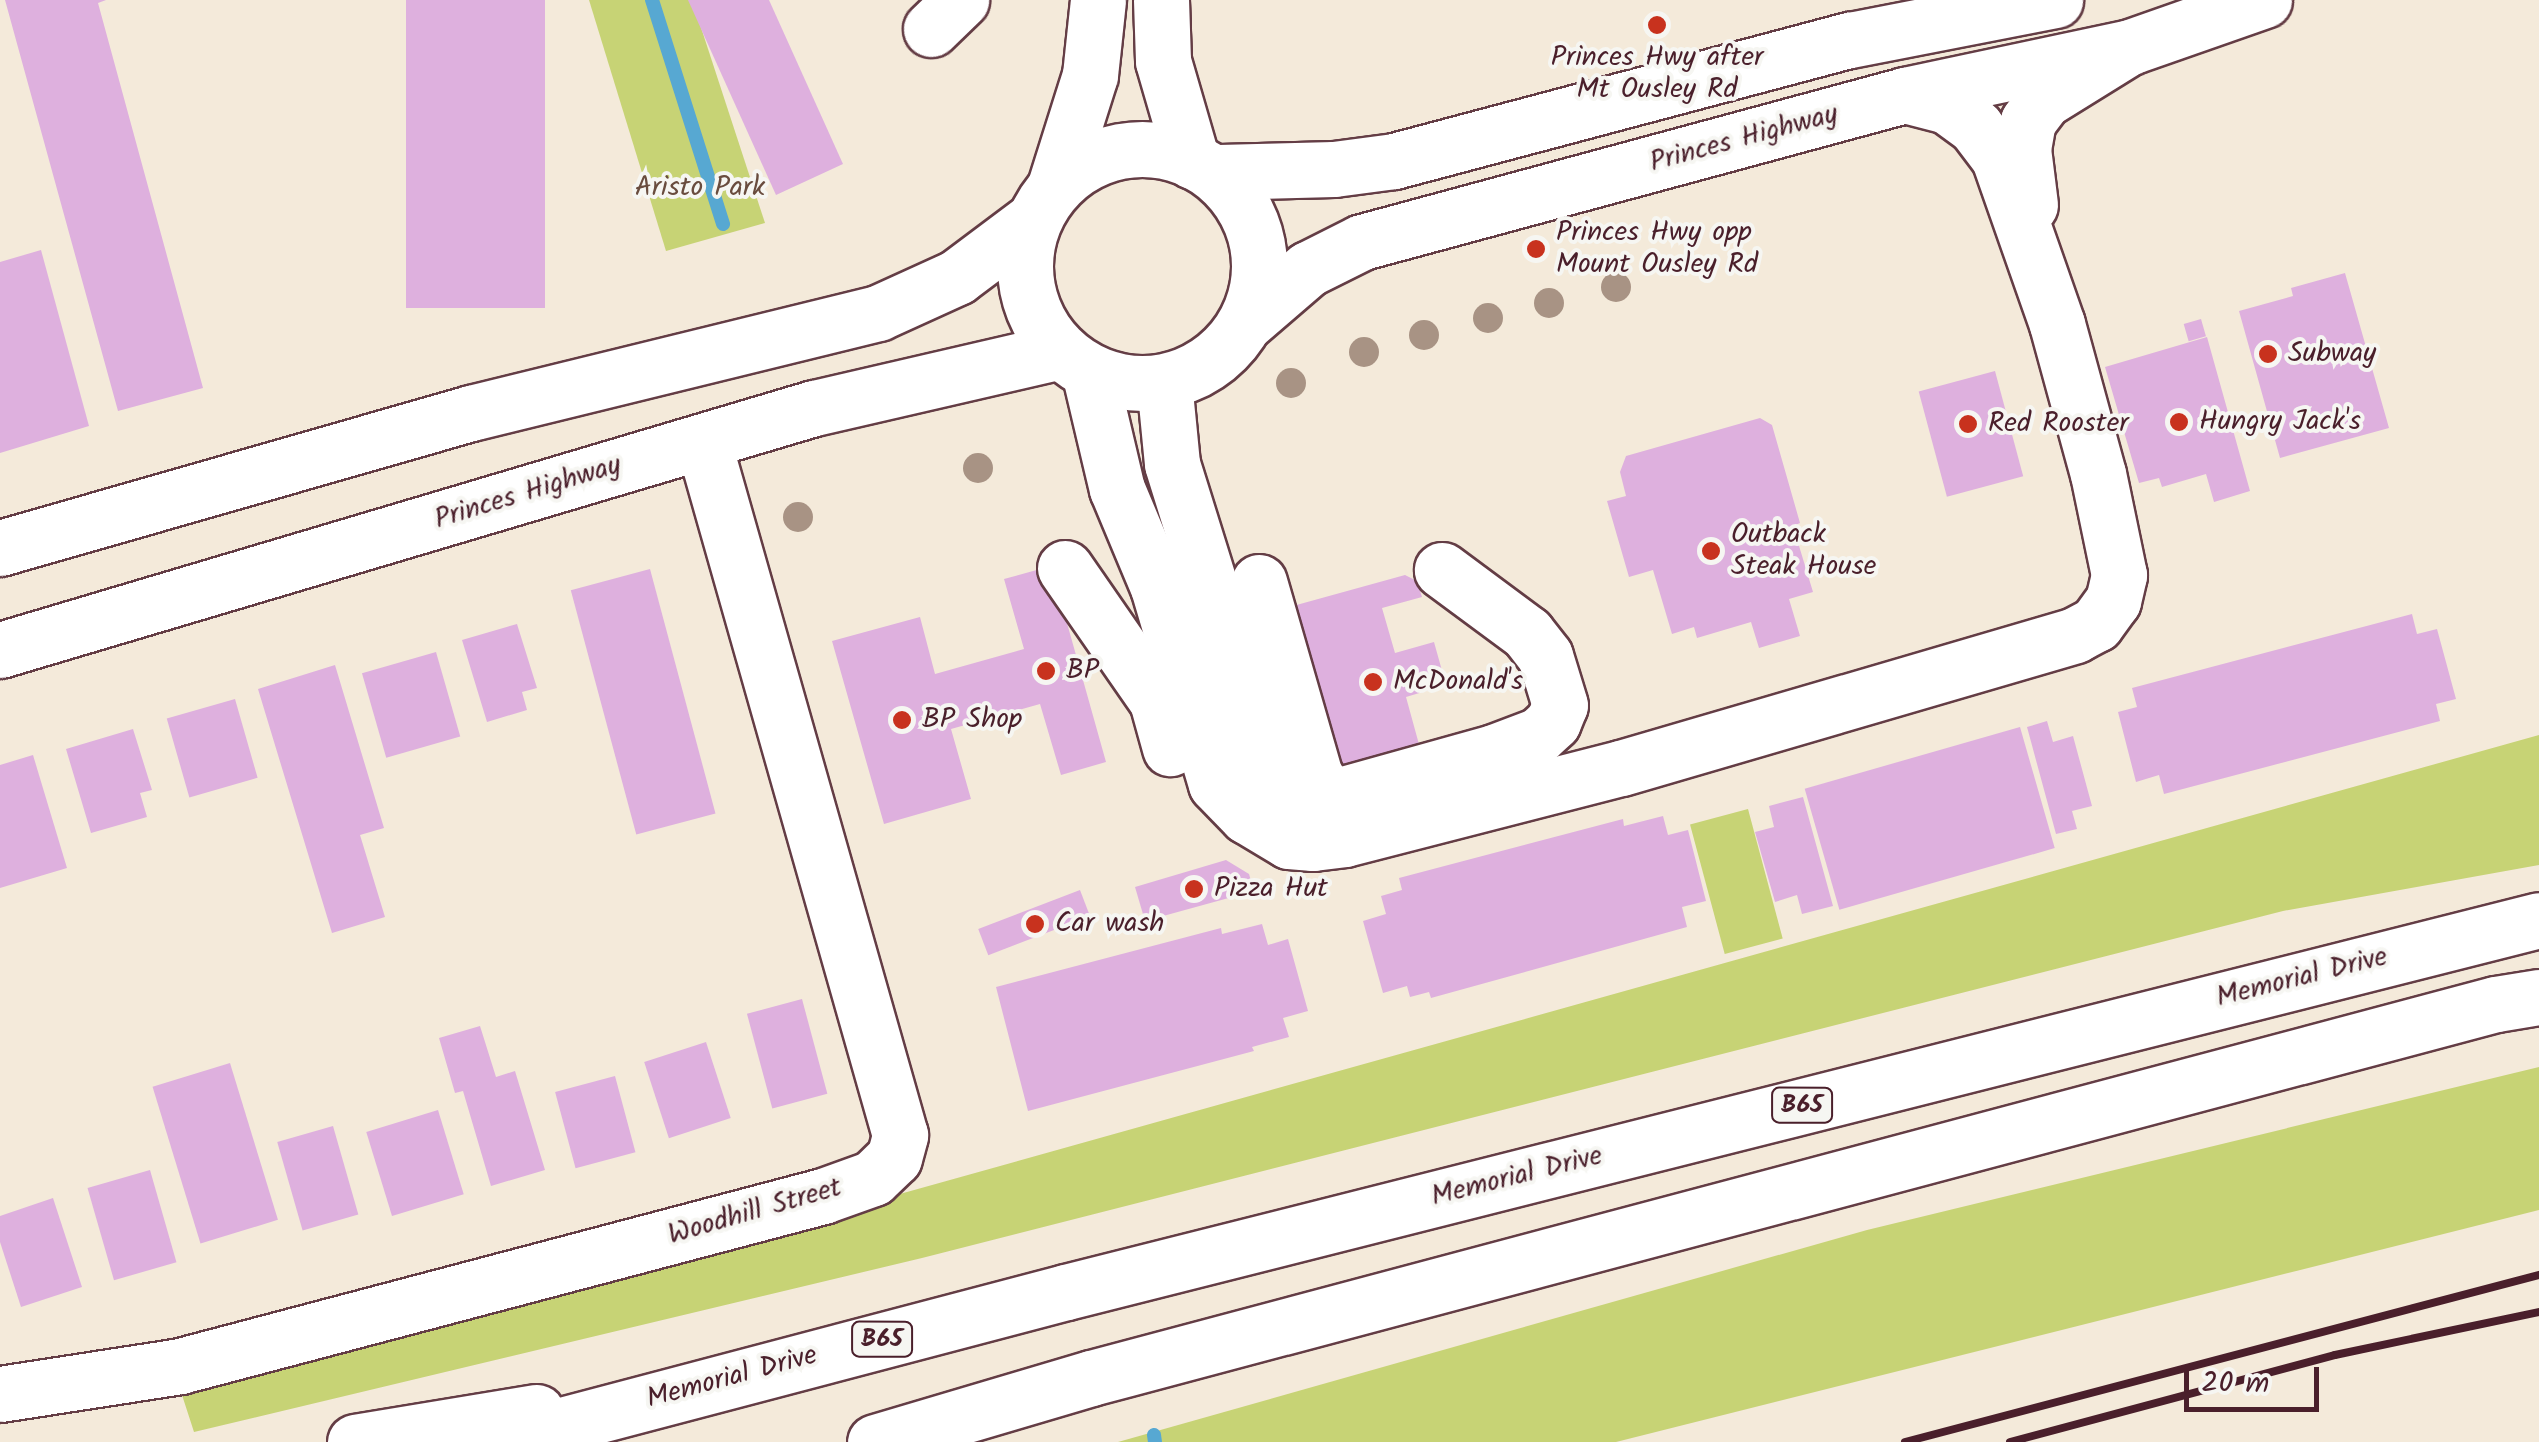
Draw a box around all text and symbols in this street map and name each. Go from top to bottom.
marker: Princes Hwy after Mt Ousley Rd [1646,14,1668,36]
place label: Princes Hwy after Mt Ousley Rd [1551,41,1763,107]
street label: Princes Highway [1646,98,1842,180]
park label: Aristo Park [635,171,765,205]
place label: Princes Hwy opp Mount Ousley Rd [1556,216,1758,282]
marker: Princes Hwy opp Mount Ousley Rd [1525,238,1547,260]
place label: Subway [2288,337,2376,371]
marker: Subway [2257,343,2279,365]
place label: Hungry Jack's [2199,405,2361,439]
place label: Red Rooster [1988,407,2129,441]
marker: Hungry Jack's [2168,411,2190,433]
marker: Red Rooster [1957,413,1979,435]
street label: Princes Highway [431,449,625,537]
place label: Outback Steak House [1731,518,1876,584]
marker: Outback Steak House [1700,540,1722,562]
place label: BP [1066,654,1099,688]
marker: BP [1035,660,1057,682]
place label: McDonald's [1393,665,1523,699]
marker: McDonald's [1362,671,1384,693]
place label: BP Shop [922,703,1022,737]
marker: BP Shop [891,709,913,731]
place label: Pizza Hut [1214,872,1328,906]
marker: Pizza Hut [1183,878,1205,900]
place label: Car wash [1055,907,1164,941]
marker: Car wash [1024,913,1046,935]
street label: Memorial Drive [2213,941,2391,1015]
road number: B65 [1770,1085,1834,1125]
street label: Memorial Drive [1428,1140,1606,1214]
street label: Woodhill Street [664,1171,846,1253]
road number: B65 [850,1319,914,1359]
street label: Memorial Drive [643,1339,821,1417]
scale bar [2189,1347,2324,1409]
text: 20 m [2201,1360,2269,1408]

